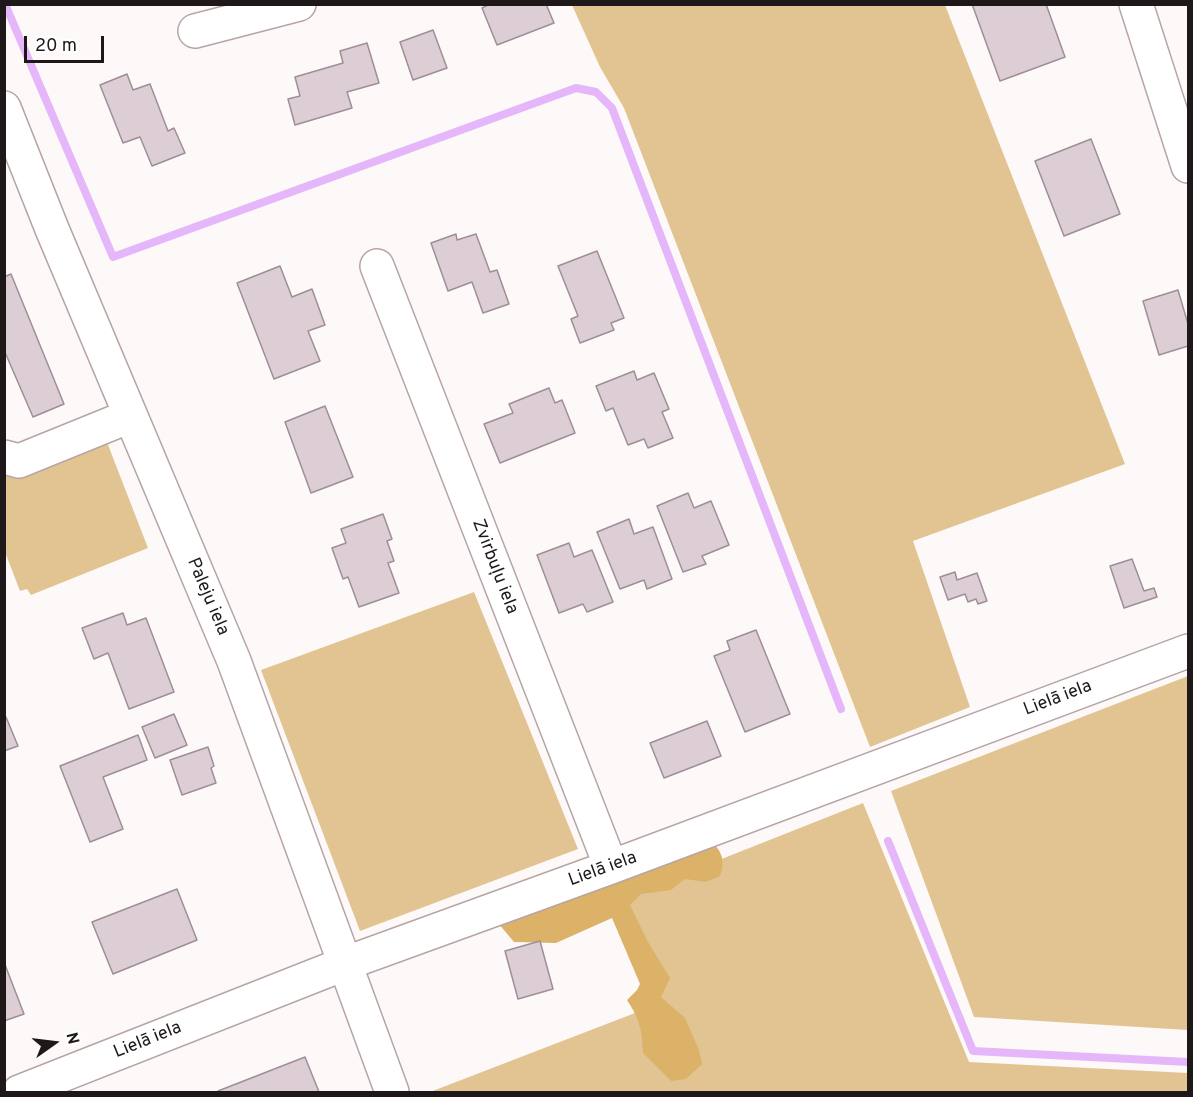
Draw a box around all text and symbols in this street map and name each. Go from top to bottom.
scale bar [27,24,106,62]
text: 20 m [35,35,77,58]
street label: Zvirbuļu iela [466,516,522,618]
street label: Paleju iela [181,555,233,639]
street label: Lielā iela [1021,676,1095,722]
street label: Lielā iela [566,848,640,892]
north arrow [24,1013,84,1073]
street label: Lielā iela [111,1018,185,1064]
text: N [60,1031,83,1047]

